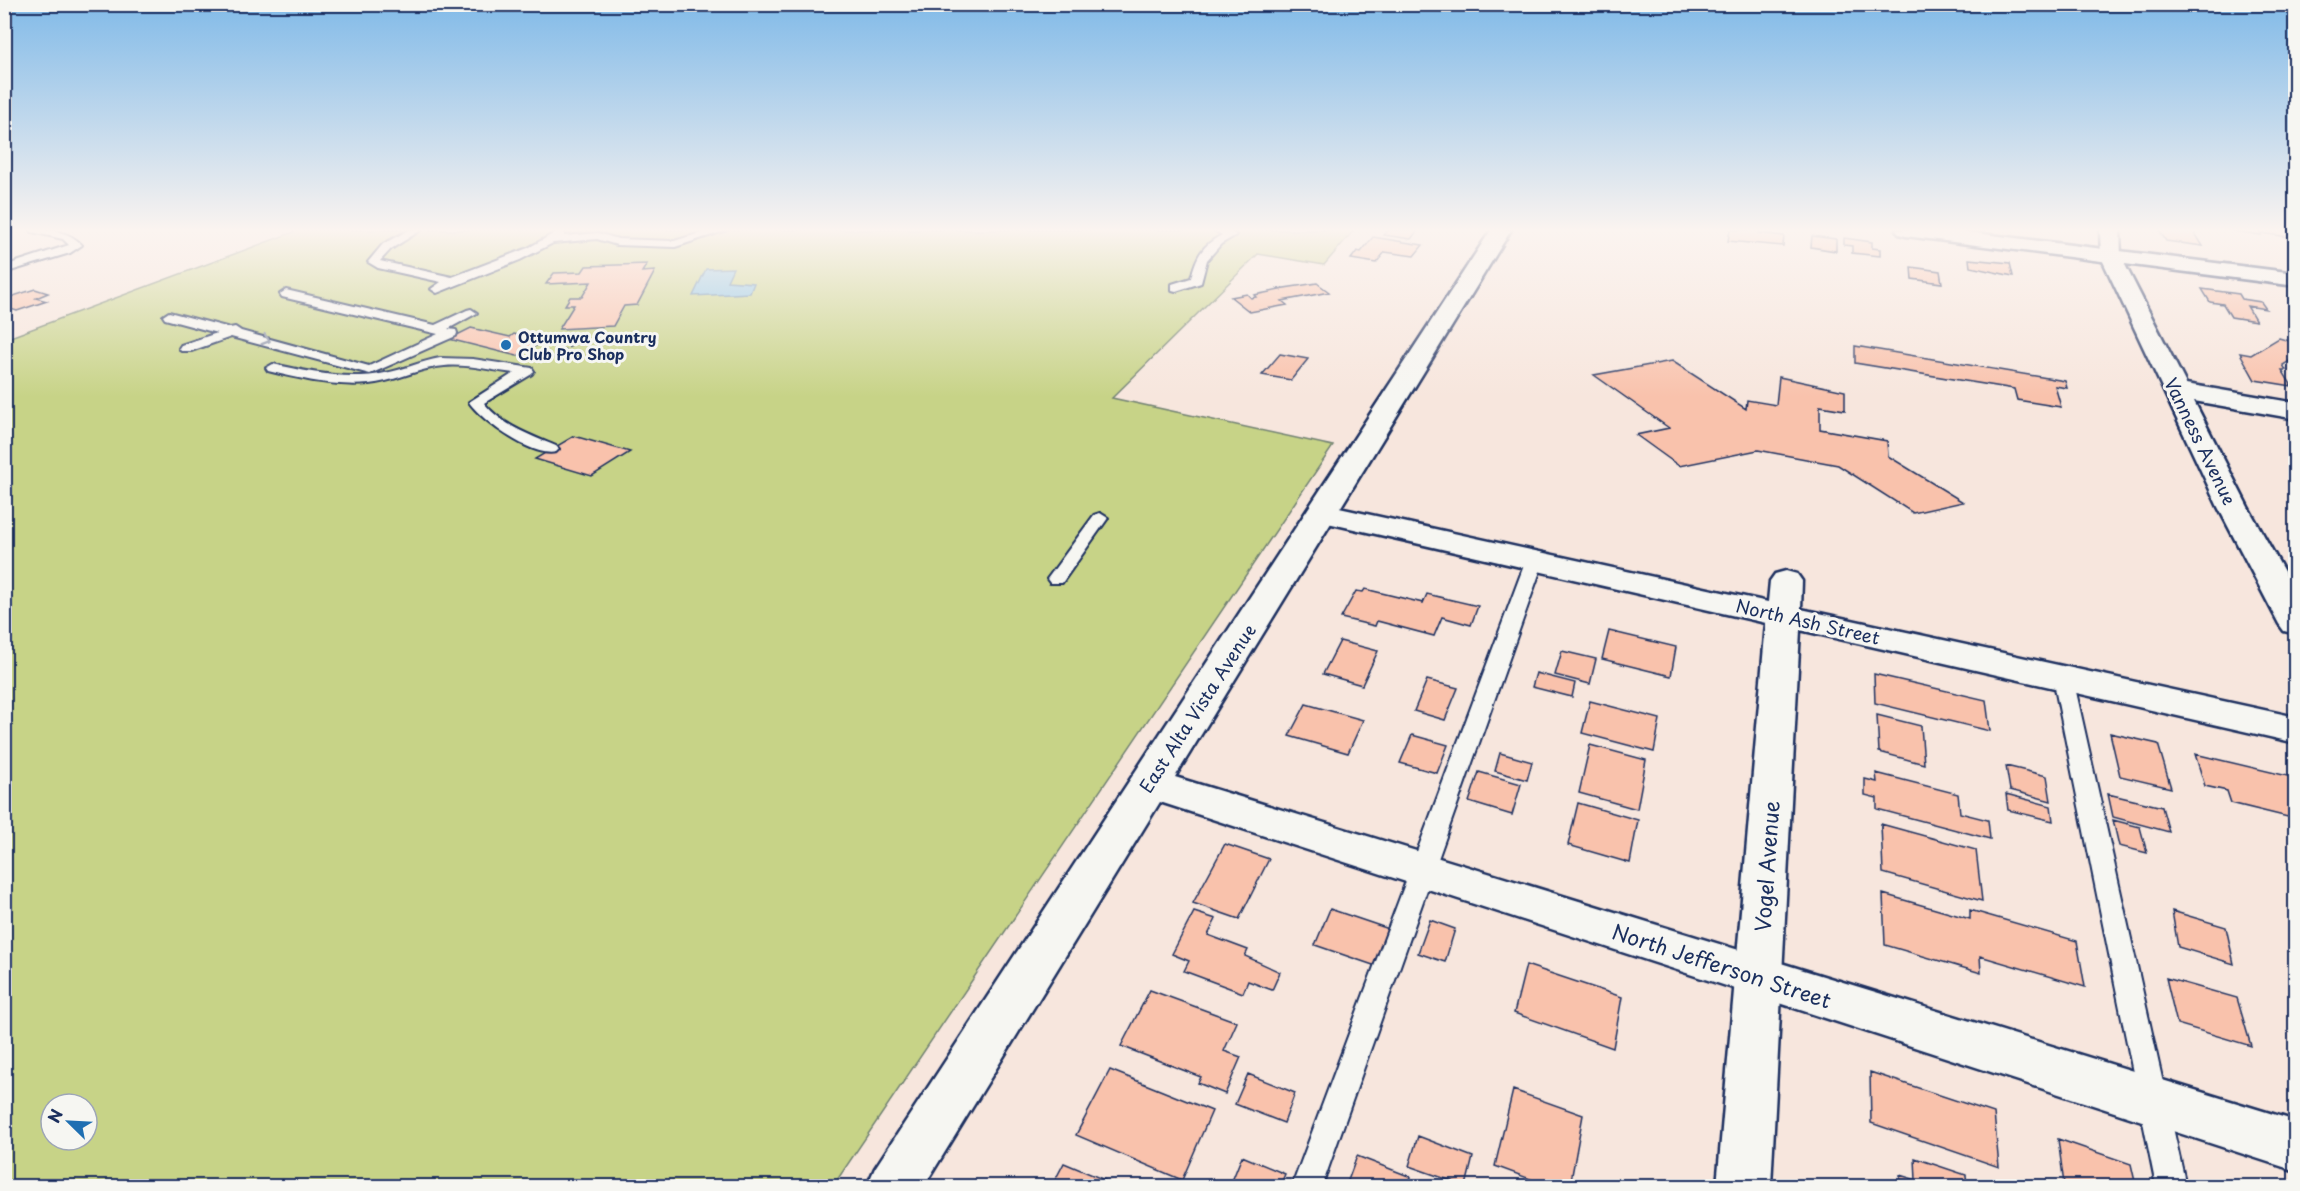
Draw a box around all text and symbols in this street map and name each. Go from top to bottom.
place label: Ottumwa Country Club Pro Shop [518,325,657,365]
one-way arrow [261,333,271,345]
marker: Ottumwa Country Club Pro Shop [499,338,513,352]
street label: Vanness Avenue [2158,373,2244,509]
street label: North Ash Street [1733,591,1883,651]
street label: East Alta Vista Avenue [1132,618,1262,798]
street label: Vogel Avenue [1745,800,1787,932]
street label: North Jefferson Street [1608,914,1836,1016]
north arrow [39,1092,99,1152]
text: N [41,1105,68,1126]

